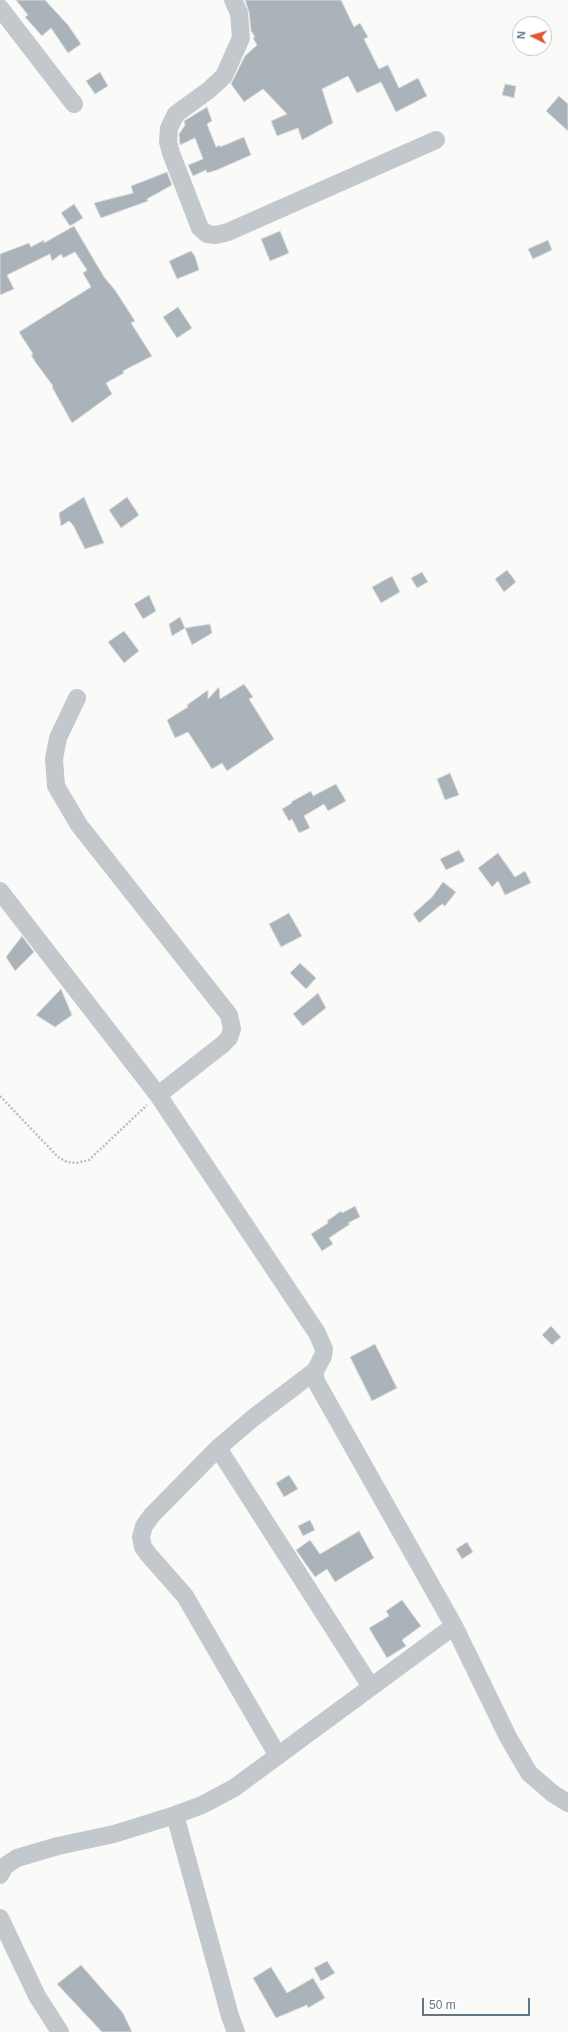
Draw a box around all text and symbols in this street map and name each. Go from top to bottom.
north arrow [512,16,552,56]
text: N [515,31,527,40]
scale bar [424,1990,532,2016]
text: 50 m [429,1998,456,2012]

